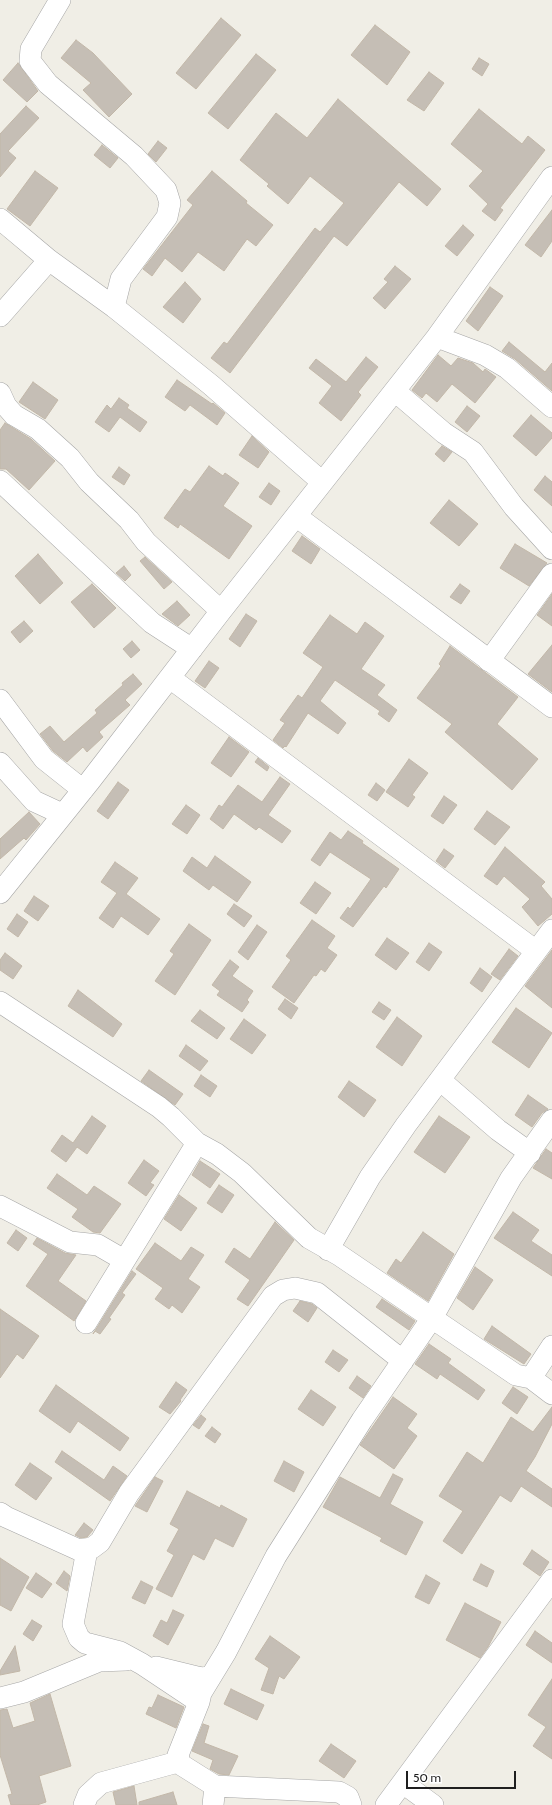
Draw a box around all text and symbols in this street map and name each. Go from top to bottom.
scale bar [408,1763,518,1789]
text: 50 m [413,1770,441,1785]

